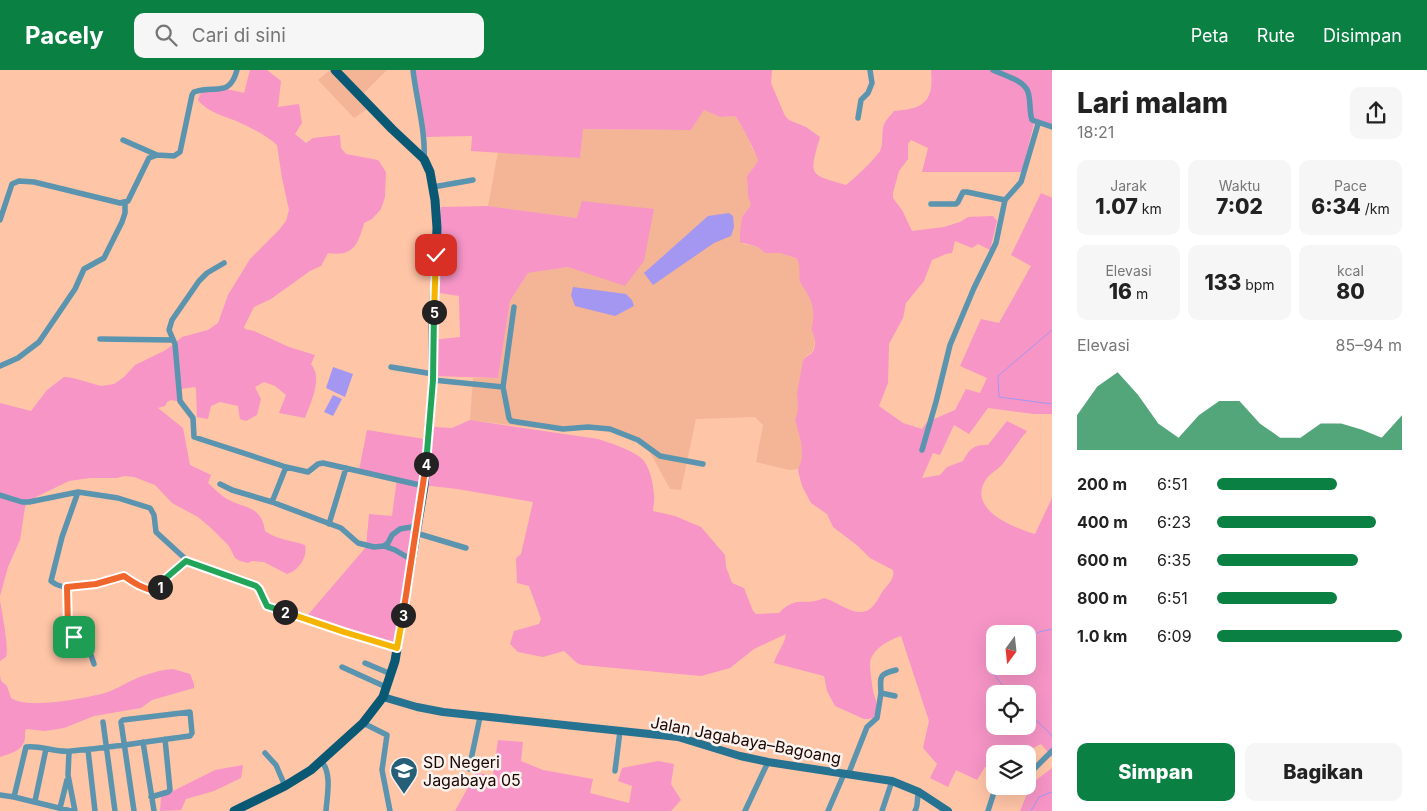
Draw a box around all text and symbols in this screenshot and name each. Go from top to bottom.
search box [134,13,484,58]
text: Pacely [25,21,104,50]
icon: search [152,21,180,49]
text: Cari di sini [192,24,286,47]
text: Peta [1191,25,1229,46]
text: Rute [1257,25,1295,46]
text: Disimpan [1323,25,1402,46]
text: Lari malam [1077,86,1228,120]
button: share [1350,87,1402,139]
text: 18:21 [1077,122,1114,142]
text: Jarak [1110,177,1147,194]
text: Waktu [1219,177,1260,194]
text: Pace [1334,177,1367,194]
text: 1.07 [1095,194,1138,219]
text: 7:02 [1216,194,1263,219]
text: 6:34 [1311,194,1361,219]
text: km [1138,200,1162,217]
text: /km [1361,200,1390,217]
pin [415,234,457,276]
icon: check [422,241,450,269]
text: Elevasi [1105,262,1152,279]
text: kcal [1337,262,1364,279]
text: 133 [1204,270,1241,295]
text: bpm [1241,276,1275,293]
text: 16 [1109,279,1132,304]
text: 80 [1336,279,1365,304]
text: m [1132,285,1148,302]
pin: 5 [422,300,446,324]
text: 5 [430,304,439,321]
text: Elevasi [1077,335,1130,355]
text: 85–94 m [1336,335,1402,355]
pin: 4 [414,452,438,476]
text: 4 [422,456,431,473]
text: 200 m [1077,474,1127,494]
text: 6:51 [1157,474,1188,494]
text: 400 m [1077,512,1128,532]
text: 6:23 [1157,512,1191,532]
text: 600 m [1077,550,1127,570]
text: 6:35 [1157,550,1191,570]
pin: 1 [148,574,172,600]
text: 1 [157,579,164,596]
text: 800 m [1077,588,1127,608]
text: 6:51 [1157,588,1188,608]
pin: 2 [272,600,298,624]
pin: 3 [390,602,416,628]
text: 2 [281,604,290,621]
text: 3 [399,607,408,624]
pin [53,616,95,658]
icon: arrive [60,623,88,651]
north arrow [986,625,1036,675]
map controls [986,625,1036,795]
text: 1.0 km [1077,626,1127,646]
text: 6:09 [1157,626,1192,646]
button: locate [986,685,1036,735]
street label: Jalan Jagabaya–Bagoang [649,712,843,768]
button: Simpan [1077,743,1235,801]
button: Bagikan [1245,743,1402,801]
button: layers [986,745,1036,795]
place label: SD Negeri Jagabaya 05 [423,752,521,790]
school or university icon: SD Negeri Jagabaya 05 [389,756,419,795]

